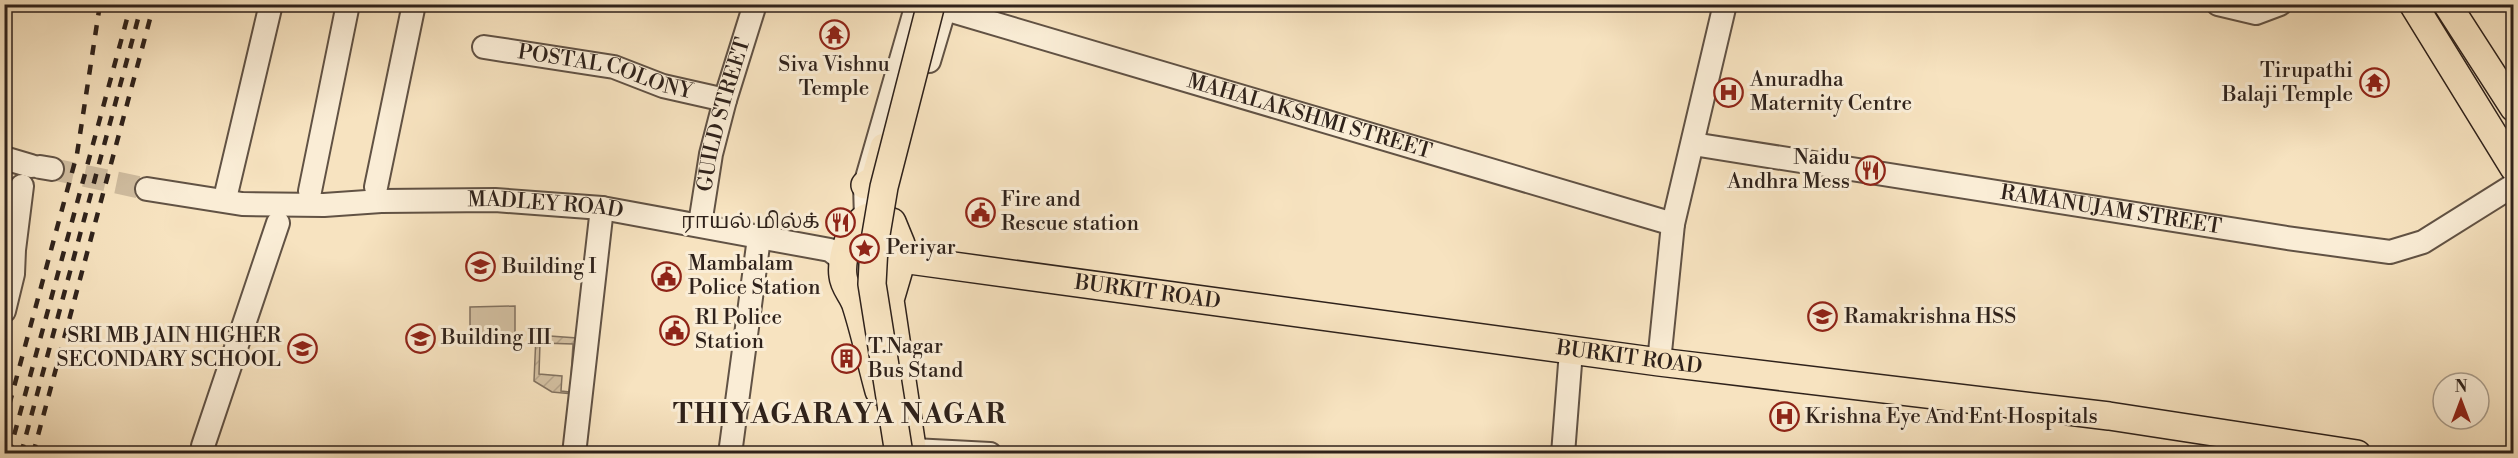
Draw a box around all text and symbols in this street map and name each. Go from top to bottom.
temple icon: Siva Vishnu Temple [818,18,850,50]
street label: GUILD STREET [692,34,757,194]
street label: POSTAL COLONY [516,39,696,105]
place label: Siva Vishnu Temple [778,52,890,102]
place label: Tirupathi Balaji Temple [2221,58,2353,108]
place label: Anuradha Maternity Centre [1749,67,1912,117]
temple icon: Tirupathi Balaji Temple [2358,67,2390,99]
street label: MAHALAKSHMI STREET [1184,68,1435,165]
hospital icon: Anuradha Maternity Centre [1713,76,1745,108]
place label: Naidu Andhra Mess [1726,145,1850,195]
restaurant icon: Naidu Andhra Mess [1855,154,1887,186]
street label: RAMANUJAM STREET [1998,180,2223,240]
street label: MADLEY ROAD [467,187,626,225]
place label: Fire and Rescue station [1001,187,1140,237]
public building icon: Fire and Rescue station [964,196,996,228]
restaurant icon: ராயல் மில்க் [825,206,857,238]
place label: ராயல் மில்க் [681,209,820,235]
place icon: Periyar [849,232,881,264]
place label: Periyar [886,235,956,261]
school or university icon: Building I [465,251,497,283]
place label: Mambalam Police Station [688,251,821,301]
place label: Building I [501,254,596,280]
public building icon: Mambalam Police Station [651,260,683,292]
street label: BURKIT ROAD [1072,270,1222,315]
school or university icon: Ramakrishna HSS [1807,301,1839,333]
place label: Ramakrishna HSS [1844,304,2016,330]
place label: R1 Police Station [695,305,782,355]
public building icon: R1 Police Station [658,314,690,346]
school or university icon: Building III [404,322,436,354]
place label: SRI MB JAIN HIGHER SECONDARY SCHOOL [56,323,281,373]
place label: Building III [440,325,551,351]
school or university icon: SRI MB JAIN HIGHER SECONDARY SCHOOL [286,332,318,364]
place label: T.Nagar Bus Stand [867,334,963,384]
street label: BURKIT ROAD [1554,335,1704,380]
building icon: T.Nagar Bus Stand [831,343,863,375]
north arrow [2431,371,2491,431]
text: N [2455,377,2468,397]
district label: THIYAGARAYA NAGAR [673,398,1007,432]
hospital icon: Krishna Eye And Ent Hospitals [1768,401,1800,433]
place label: Krishna Eye And Ent Hospitals [1805,404,2098,430]

